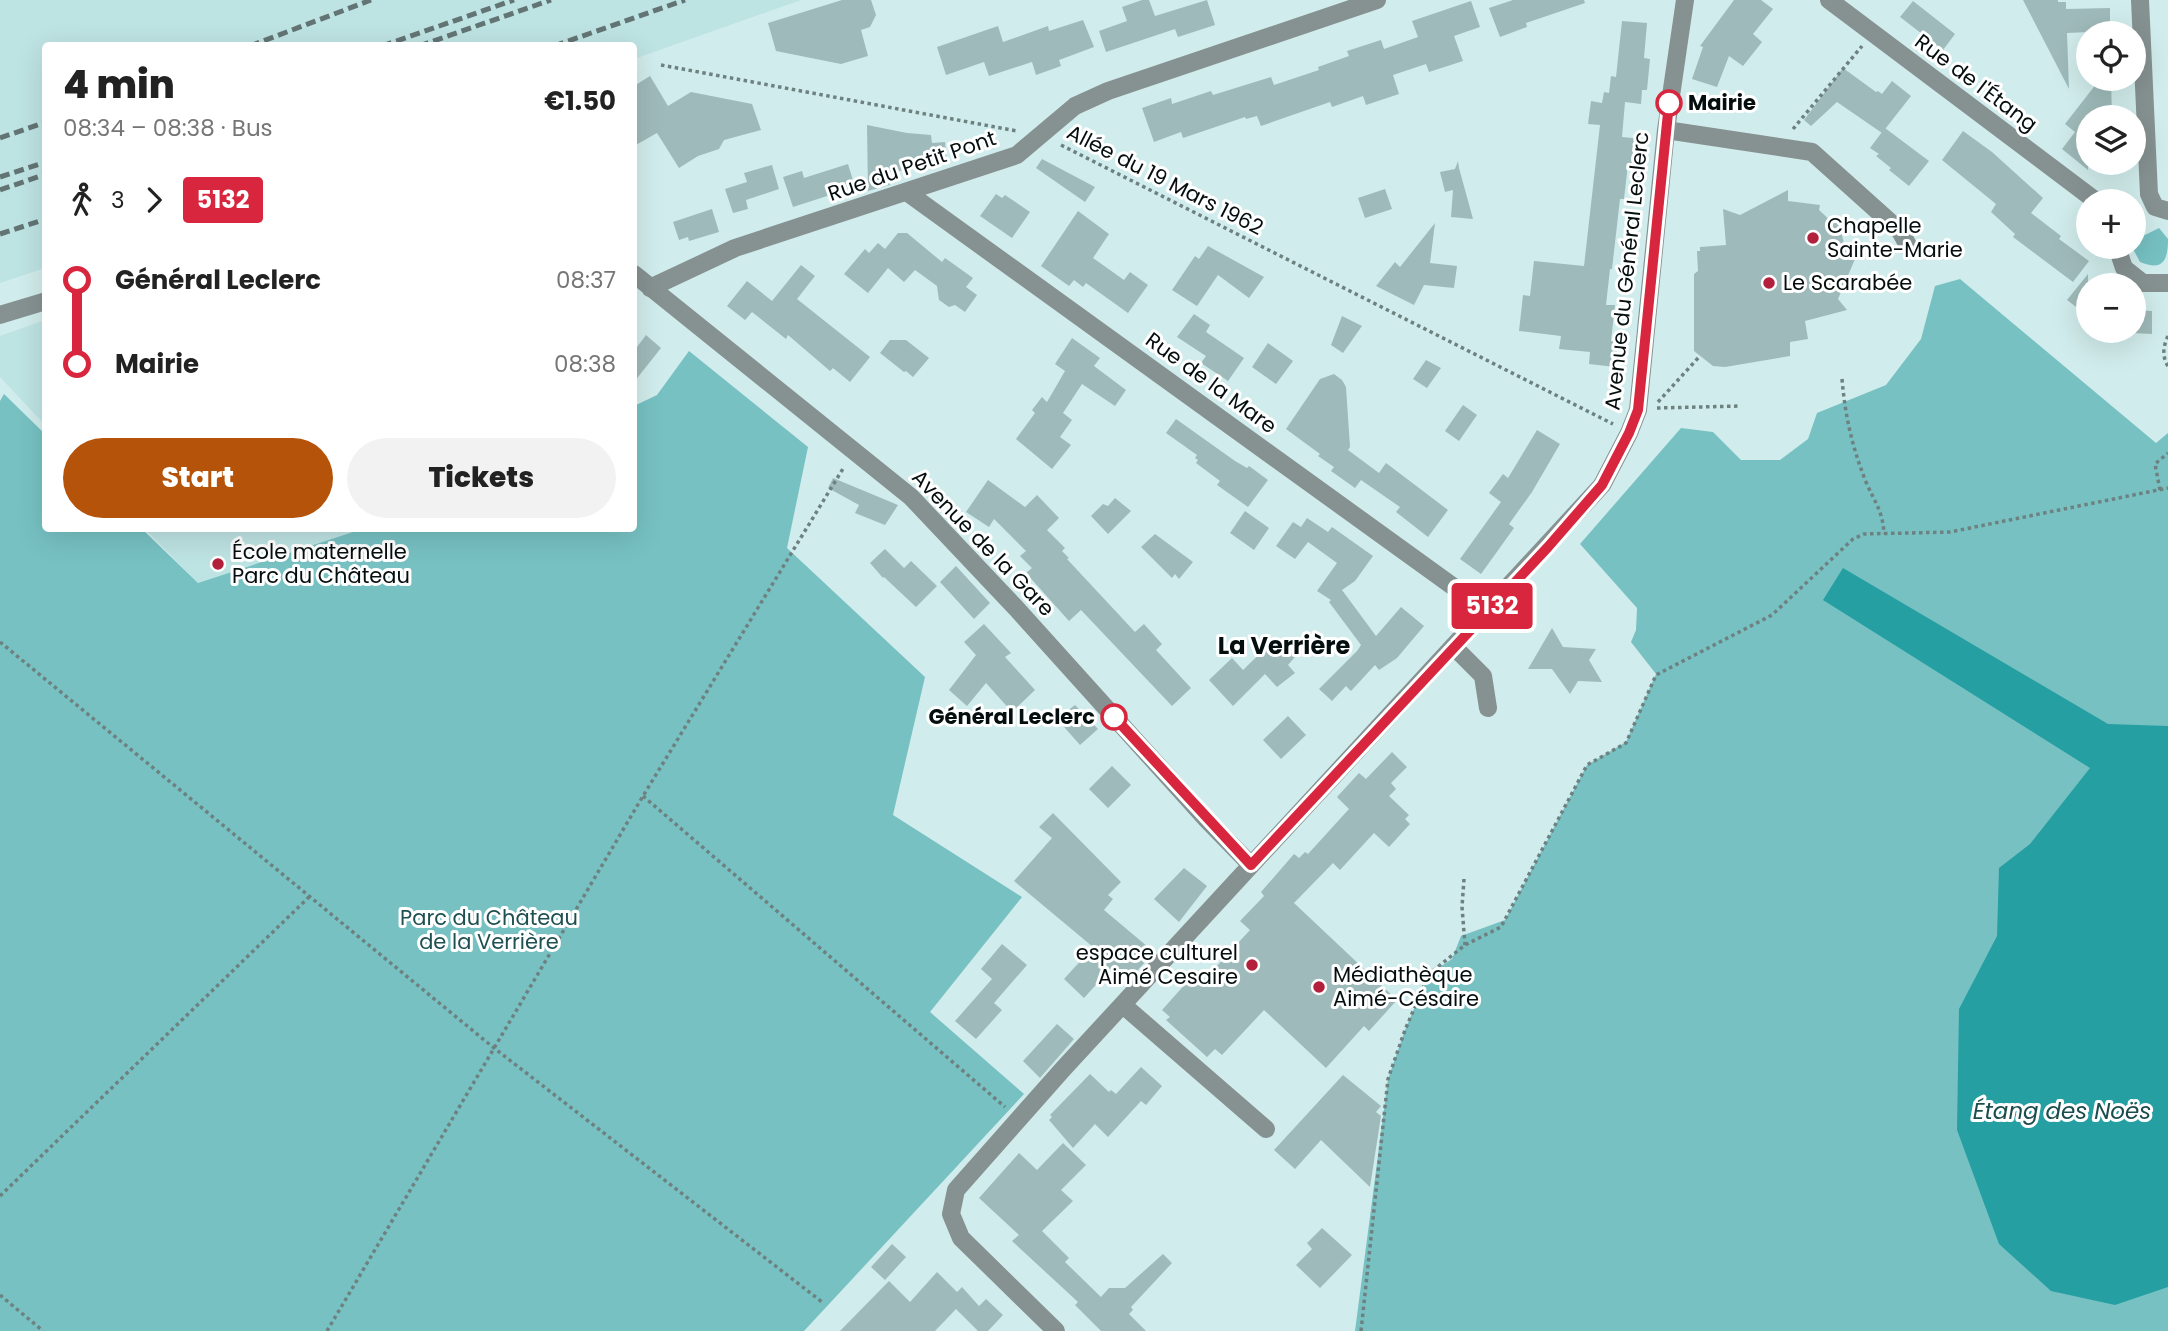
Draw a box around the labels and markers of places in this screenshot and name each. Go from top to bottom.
place label: Mairie [1688,88,1756,117]
marker: Mairie [1656,90,1682,116]
place label: Chapelle Sainte-Marie [1827,211,1963,264]
marker: Chapelle Sainte-Marie [1805,230,1821,246]
place label: Le Scarabée [1783,268,1912,297]
marker: Le Scarabée [1761,275,1777,291]
place label: École maternelle Parc du Château [232,537,410,590]
marker: École maternelle Parc du Château [210,556,226,572]
place label: Général Leclerc [929,702,1095,731]
marker: Général Leclerc [1101,704,1127,730]
place label: espace culturel Aimé Cesaire [1076,938,1238,991]
marker: espace culturel Aimé Cesaire [1244,957,1260,973]
place label: Médiathèque Aimé-Césaire [1333,960,1479,1013]
marker: Médiathèque Aimé-Césaire [1311,979,1327,995]

